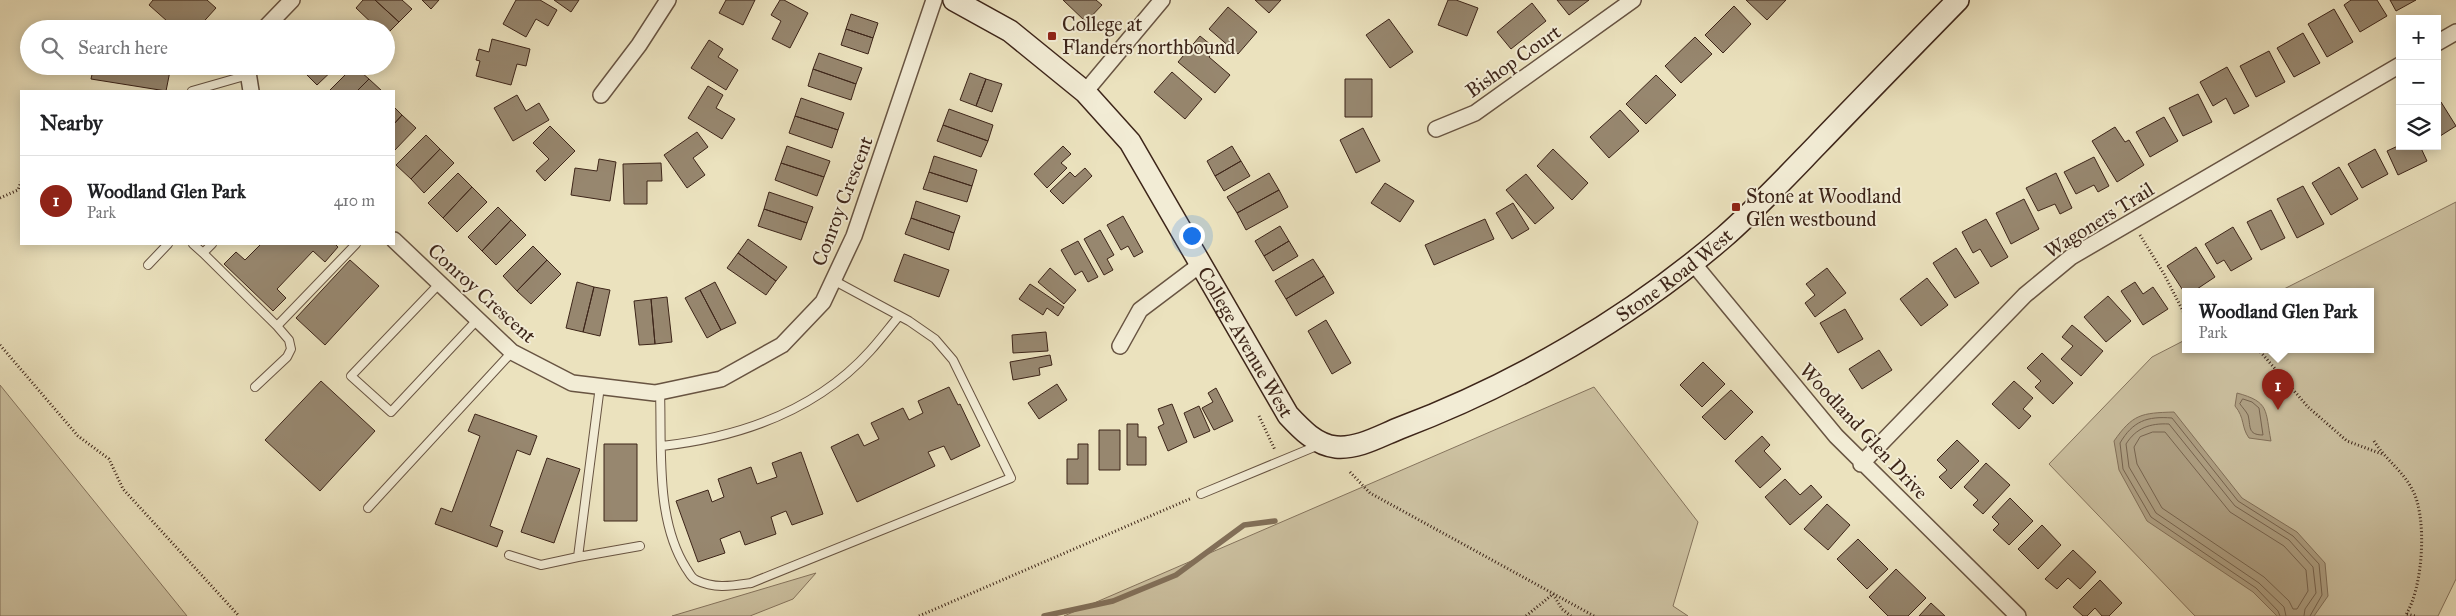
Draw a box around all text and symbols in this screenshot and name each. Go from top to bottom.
place label: College at Flanders northbound [1062,12,1235,59]
map controls [2396,15,2441,150]
button: + [2396,15,2441,60]
street label: Bishop Court [1461,19,1565,103]
search box [20,20,395,75]
marker: College at Flanders northbound [1046,30,1058,42]
icon: search [38,34,66,62]
text: Search here [78,36,168,59]
button: − [2396,60,2441,105]
button: layers [2396,105,2441,150]
text: Nearby [40,110,103,136]
street label: Conroy Crescent [806,133,878,269]
street label: Wagoners Trail [2040,177,2159,264]
text: Woodland Glen Park [87,180,246,203]
place label: Stone at Woodland Glen westbound [1746,184,1902,231]
text: 1 [53,191,59,210]
text: 410 m [334,191,375,210]
marker: Stone at Woodland Glen westbound [1730,201,1742,213]
text: Park [87,203,116,222]
your location [1179,223,1205,249]
street label: Stone Road West [1611,223,1737,327]
street label: Conroy Crescent [423,238,541,348]
street label: College Avenue West [1193,262,1299,422]
popup [2182,288,2374,353]
text: Woodland Glen Park [2199,300,2357,323]
text: Park [2199,323,2227,342]
street label: Woodland Glen Drive [1795,358,1933,504]
pin: 1 [2262,369,2294,410]

